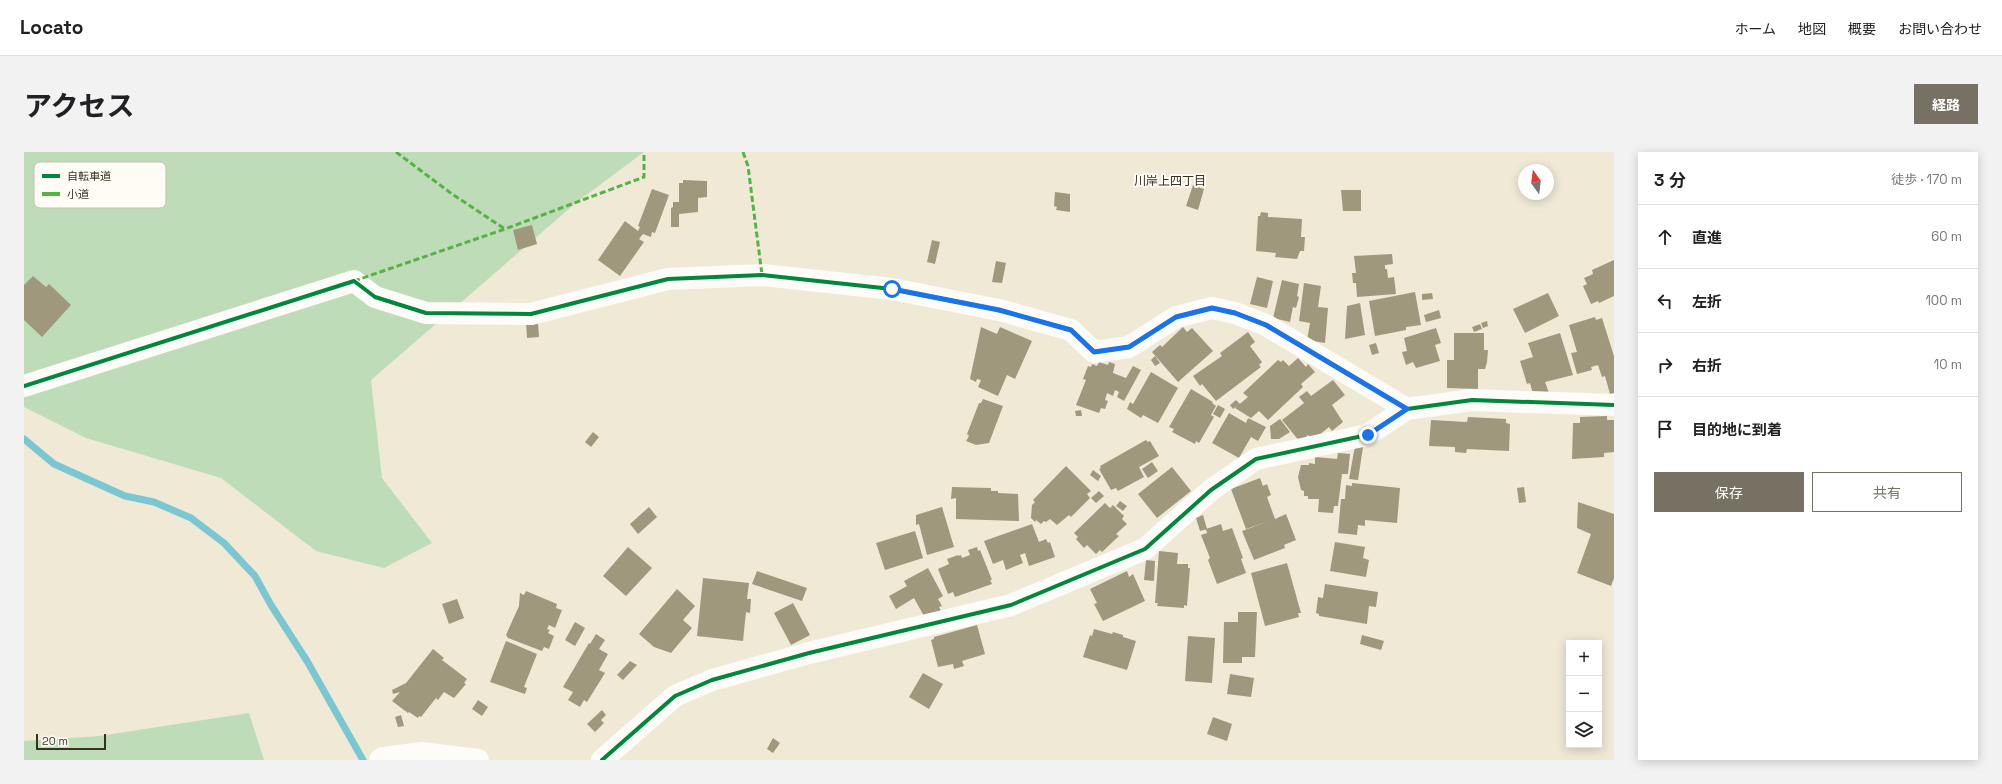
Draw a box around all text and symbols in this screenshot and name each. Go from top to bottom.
text: Locato [20,15,83,40]
text: ホーム [1734,20,1776,38]
text: 地図 [1798,20,1826,38]
text: 概要 [1848,20,1876,38]
text: お問い合わせ [1898,20,1982,38]
button: 経路 [1914,84,1978,124]
text: アクセス [24,88,135,124]
legend [34,162,166,208]
north arrow [1518,164,1554,200]
text: 自転車道 [67,169,111,183]
text: 3 分 [1654,169,1686,191]
text: 徒歩 · 170 m [1891,171,1962,188]
district label: 川岸上四丁目 [1134,173,1206,189]
text: 小道 [67,187,89,201]
icon: ahead [1654,226,1676,248]
text: 直進 [1692,228,1722,247]
text: 60 m [1931,228,1962,245]
route start [883,280,901,298]
icon: left [1654,290,1676,312]
text: 左折 [1692,292,1722,311]
text: 100 m [1925,292,1962,309]
icon: right [1654,354,1676,376]
text: 右折 [1692,356,1722,375]
text: 10 m [1934,356,1962,373]
icon: arrive [1654,418,1676,440]
text: 目的地に到着 [1692,420,1782,439]
route end [1359,426,1377,444]
button: 保存 [1654,472,1804,512]
button: 共有 [1812,472,1962,512]
map controls [1566,640,1602,748]
button: + [1566,640,1602,676]
button: − [1566,676,1602,712]
button: layers [1566,712,1602,748]
scale bar [36,732,106,751]
text: 20 m [42,734,68,748]

